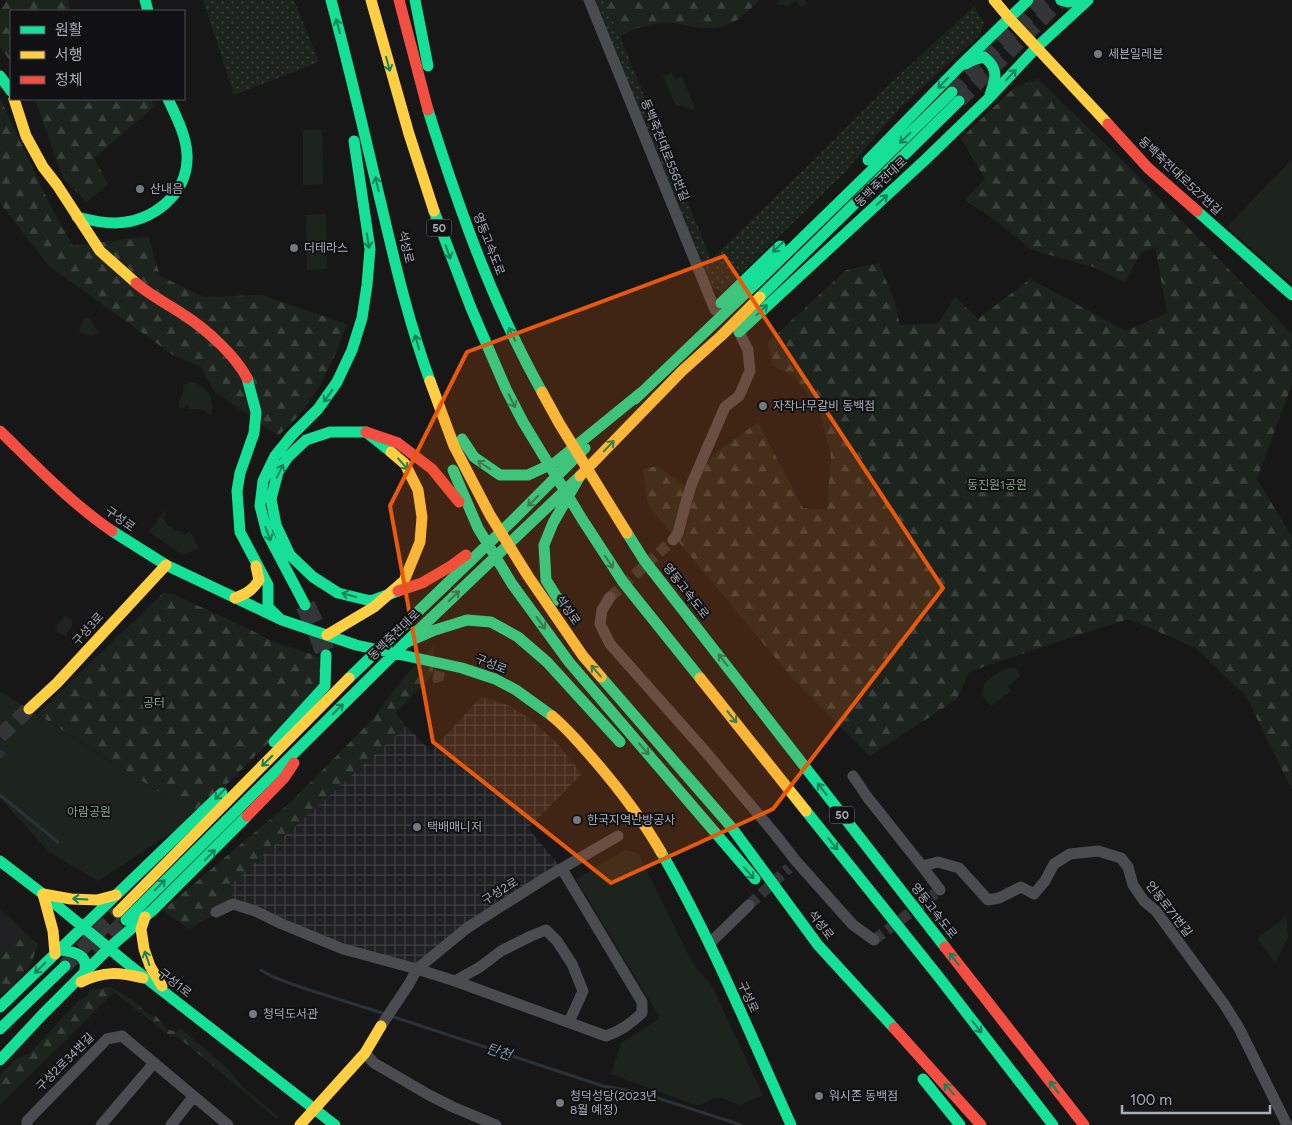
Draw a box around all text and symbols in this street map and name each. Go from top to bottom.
legend [10,10,185,100]
one-way arrow [333,19,343,35]
text: 원활 [55,21,83,39]
text: 서행 [55,46,83,64]
place label: 세븐일레븐 [1108,47,1163,61]
marker: 세븐일레븐 [1092,48,1104,60]
one-way arrow [384,56,393,72]
one-way arrow [1005,69,1017,81]
text: 정체 [55,71,83,89]
one-way arrow [937,77,949,89]
street label: 동백죽전대로556번길 [638,97,692,203]
one-way arrow [899,132,911,145]
street label: 동백죽전대로527번길 [1136,134,1224,218]
street label: 동백죽전대로 [852,154,910,210]
one-way arrow [372,177,381,193]
place label: 산내음 [150,182,183,196]
marker: 산내음 [134,183,146,195]
one-way arrow [875,194,888,206]
street label: 영동고속도로 [471,211,507,277]
road number: 50 [426,220,452,237]
street label: 석성로 [395,229,417,265]
one-way arrow [364,233,374,249]
place label: 더테라스 [304,241,348,255]
one-way arrow [772,241,785,253]
marker: 더테라스 [288,242,300,254]
one-way arrow [444,244,453,259]
one-way arrow [756,305,769,316]
one-way arrow [507,326,517,341]
one-way arrow [412,334,422,350]
one-way arrow [323,388,333,402]
one-way arrow [507,394,517,409]
place label: 자작나무갈비 동백점 [773,399,875,413]
marker: 자작나무갈비 동백점 [757,400,769,412]
one-way arrow [602,441,614,453]
one-way arrow [397,457,408,470]
one-way arrow [478,459,492,469]
one-way arrow [276,464,286,479]
park label: 동진원1공원 [967,478,1027,492]
one-way arrow [528,494,540,506]
street label: 구성로 [102,504,138,534]
one-way arrow [264,526,273,541]
one-way arrow [604,555,615,569]
street label: 영동고속도로 [660,561,712,621]
one-way arrow [342,590,358,600]
one-way arrow [448,590,460,602]
street label: 석성로 [553,592,583,628]
street label: 동백죽전대로 [365,607,423,663]
street label: 구성3로 [70,610,106,648]
one-way arrow [536,616,546,630]
street label: 구성로 [473,651,509,677]
one-way arrow [717,654,728,667]
one-way arrow [590,665,601,678]
park label: 공터 [143,696,165,710]
one-way arrow [332,703,344,716]
one-way arrow [726,711,737,724]
one-way arrow [638,743,649,756]
one-way arrow [262,755,274,767]
one-way arrow [817,783,828,796]
one-way arrow [214,788,226,801]
park label: 아람공원 [67,805,111,819]
road number: 50 [830,806,854,824]
place label: 한국지역난방공사 [587,813,675,827]
marker: 한국지역난방공사 [571,814,583,826]
place label: 택배매니저 [427,820,482,834]
marker: 택배매니저 [411,821,423,833]
one-way arrow [827,838,838,851]
one-way arrow [203,849,215,861]
one-way arrow [744,866,755,879]
street label: 구성2로 [479,875,521,907]
street label: 언동로71번길 [1143,878,1195,940]
one-way arrow [154,880,166,892]
street label: 영동고속도로 [908,881,960,941]
one-way arrow [73,895,89,904]
street label: 석성로 [805,908,837,942]
one-way arrow [141,950,151,966]
one-way arrow [948,953,959,966]
one-way arrow [34,962,46,974]
street label: 구성1로 [156,966,194,1000]
street label: 구성로 [735,979,761,1015]
place label: 청덕도서관 [263,1007,318,1021]
marker: 청덕도서관 [247,1008,259,1020]
one-way arrow [972,1020,983,1033]
street label: 구성2로34번길 [33,1030,97,1094]
water label: 탄천 [484,1040,515,1064]
one-way arrow [1049,1081,1060,1094]
one-way arrow [943,1082,954,1095]
scale bar [1122,1082,1270,1114]
place label: 청덕성당(2023년 8월 예정) [570,1089,657,1117]
place label: 워시존 동백점 [829,1089,898,1103]
marker: 워시존 동백점 [813,1090,825,1102]
text: 100 m [1130,1091,1172,1109]
marker: 청덕성당(2023년 8월 예정) [554,1097,566,1109]

